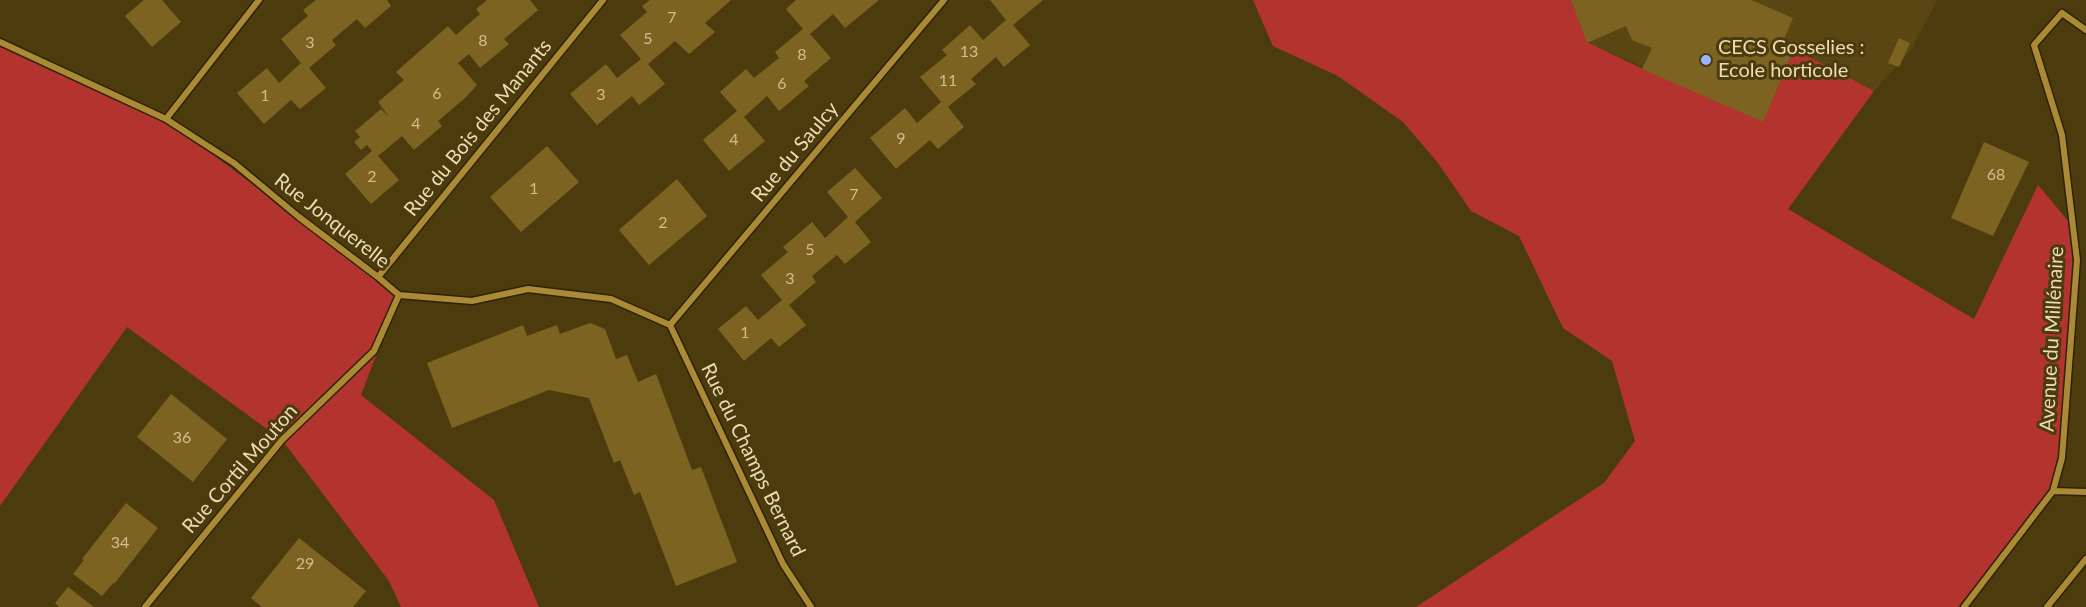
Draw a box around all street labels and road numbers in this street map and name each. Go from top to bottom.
street label: Rue du Bois des Manants [399,35,557,221]
street label: Rue du Saulcy [746,97,844,207]
street label: Rue Jonquerelle [269,168,395,274]
street label: Avenue du Millénaire [2035,246,2069,432]
street label: Rue du Champs Bernard [696,359,810,561]
street label: Rue Cortil Mouton [177,400,303,538]

